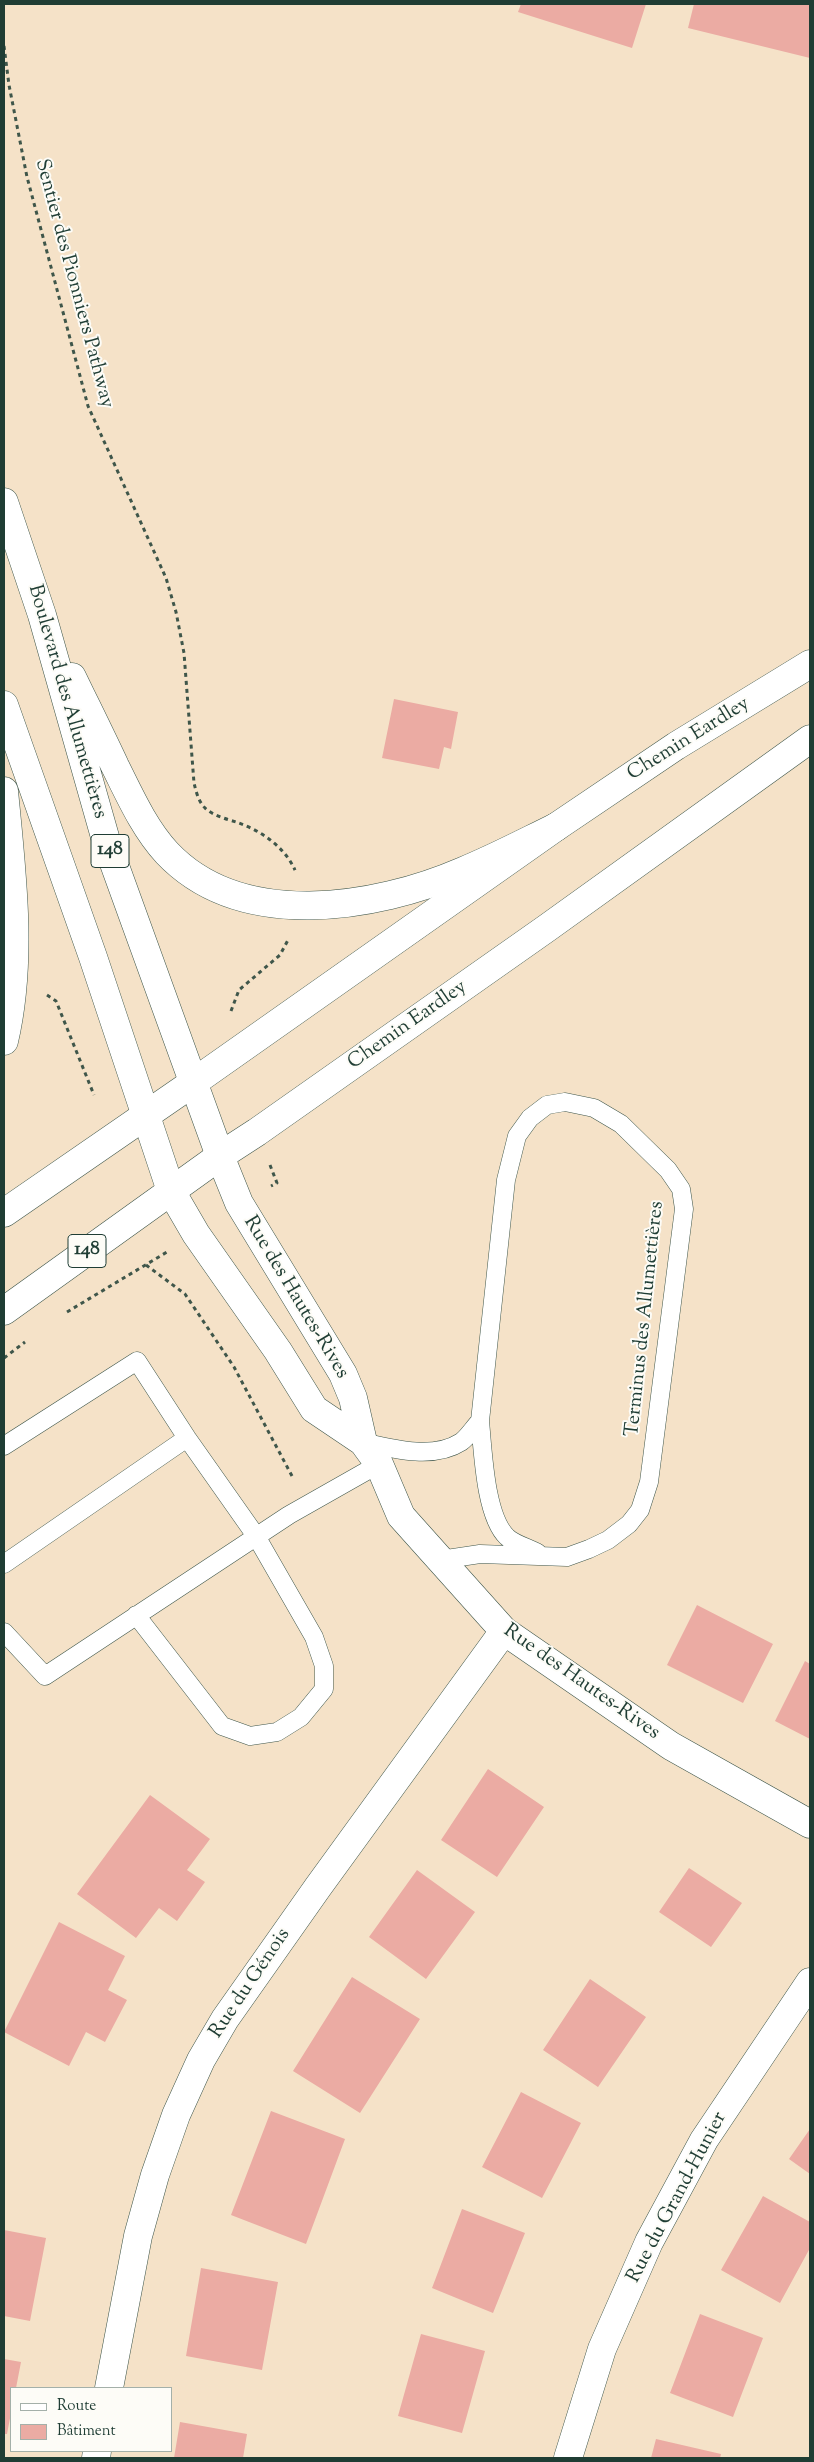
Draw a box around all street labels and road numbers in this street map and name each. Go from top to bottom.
street label: Sentier des Pionniers Pathway [28,157,118,411]
street label: Boulevard des Allumettières [21,582,111,822]
street label: Chemin Eardley [623,693,755,787]
road number: 148 [91,834,129,868]
street label: Chemin Eardley [344,976,472,1076]
street label: Terminus des Allumettières [622,1200,670,1438]
street label: Rue des Hautes-Rives [237,1212,353,1384]
road number: 148 [68,1234,106,1268]
street label: Rue des Hautes-Rives [498,1620,664,1746]
street label: Rue du Génois [205,1924,297,2044]
street label: Rue du Grand-Hunier [623,2109,733,2287]

